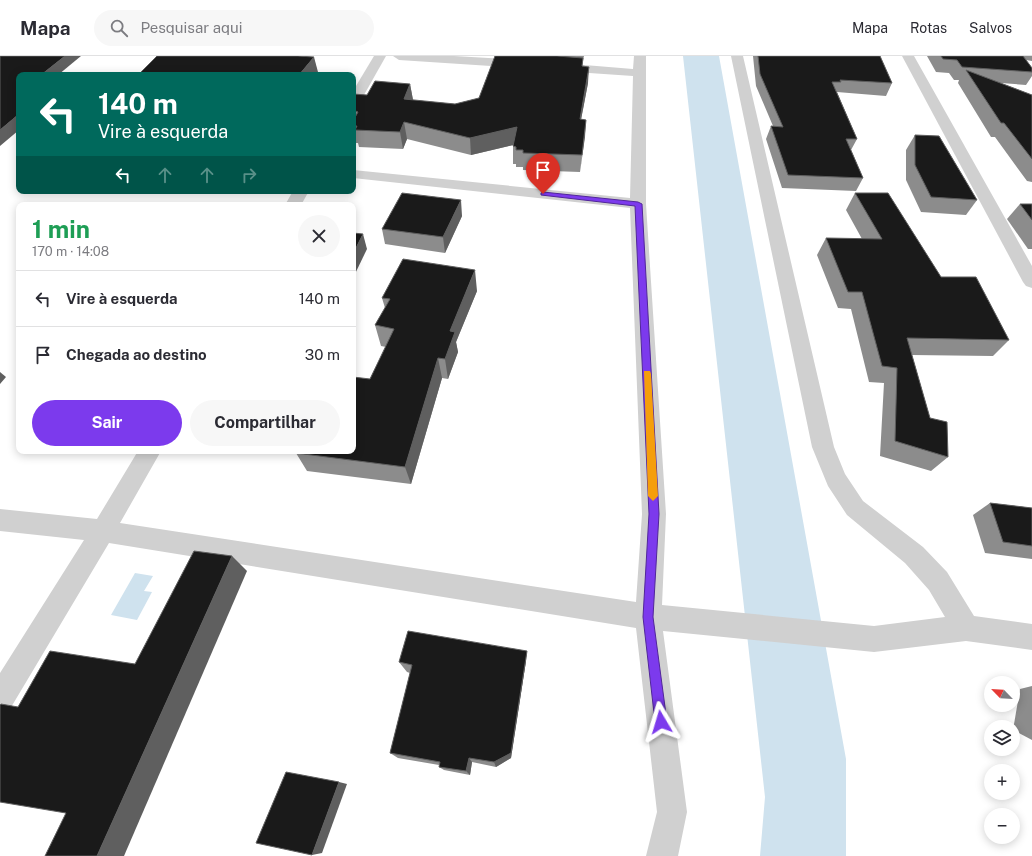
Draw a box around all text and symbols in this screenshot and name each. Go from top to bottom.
search box [94,10,374,46]
text: Mapa [20,17,70,39]
icon: search [108,17,130,39]
text: Pesquisar aqui [140,19,242,36]
text: Mapa [852,20,888,36]
text: Rotas [910,20,947,36]
text: Salvos [969,20,1012,36]
text: 140 m [98,87,178,120]
icon: left [32,88,84,140]
text: Vire à esquerda [98,121,228,142]
pin [526,153,560,194]
icon: arrive [532,159,554,181]
icon: left [112,164,134,186]
icon: ahead [154,164,176,186]
icon: ahead [196,164,218,186]
icon: right [238,164,260,186]
text: 1 min [32,215,90,243]
button: close [298,215,340,257]
text: 170 m · 14:08 [32,244,109,259]
icon: left [32,288,54,310]
text: Vire à esquerda [66,290,178,307]
text: 140 m [299,290,340,307]
icon: arrive [32,344,54,366]
text: Chegada ao destino [66,346,207,363]
text: 30 m [305,346,340,363]
button: Sair [32,400,182,446]
button: Compartilhar [190,400,340,446]
north arrow [984,676,1020,712]
map controls [984,676,1020,844]
position arrow [640,701,682,743]
button: layers [984,720,1020,756]
button: + [984,764,1020,800]
button: − [984,808,1020,844]

